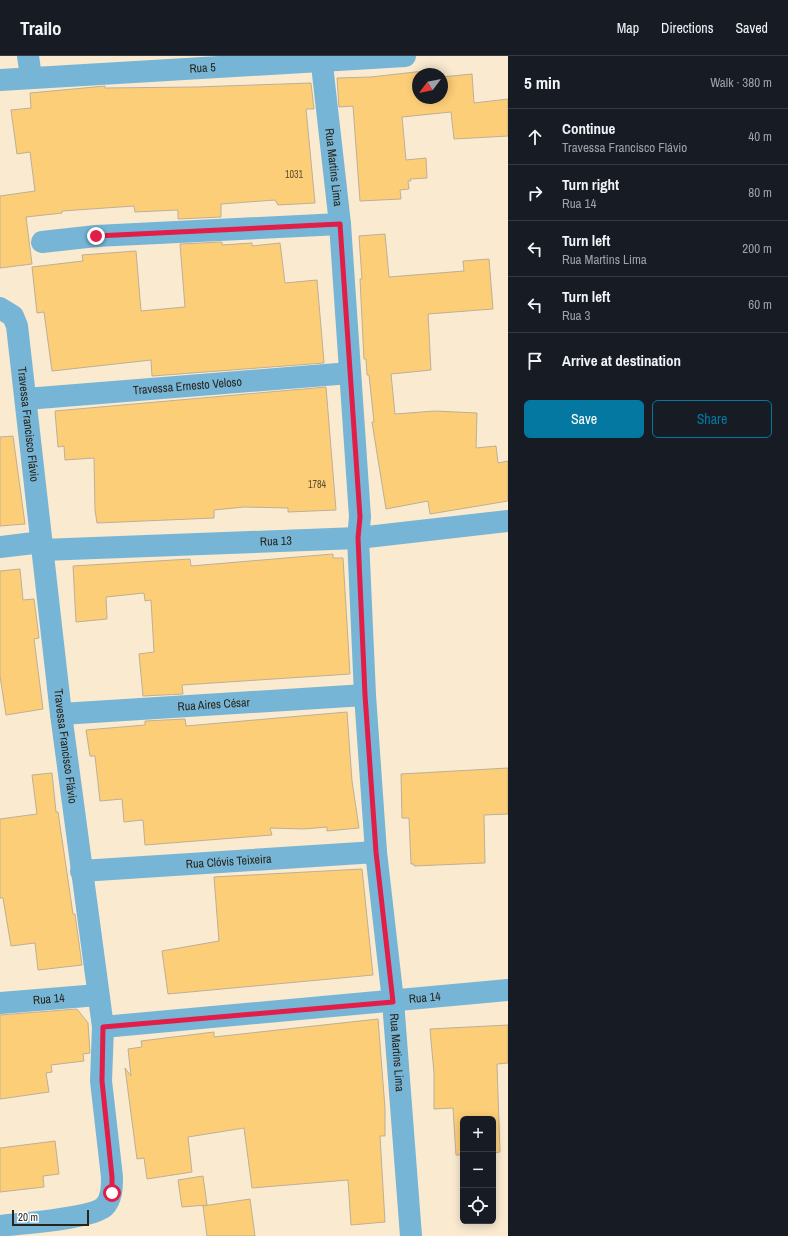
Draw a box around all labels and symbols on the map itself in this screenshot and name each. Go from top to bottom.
street label: Rua 5 [189,59,217,77]
north arrow [412,68,448,104]
street label: Rua Martins Lima [321,127,346,208]
house number: 1031 [285,168,304,181]
route end [87,227,105,245]
street label: Travessa Francisco Flávio [14,366,43,483]
street label: Travessa Ernesto Veloso [132,374,243,398]
house number: 1784 [308,478,327,491]
street label: Rua 13 [260,533,292,550]
street label: Travessa Francisco Flávio [50,688,81,805]
street label: Rua Aires César [177,694,251,715]
street label: Rua Clóvis Teixeira [185,851,273,872]
street label: Rua 14 [408,988,442,1007]
street label: Rua 14 [32,990,66,1008]
street label: Rua Martins Lima [386,1013,408,1093]
route start [103,1184,121,1202]
scale bar [12,1208,89,1227]

